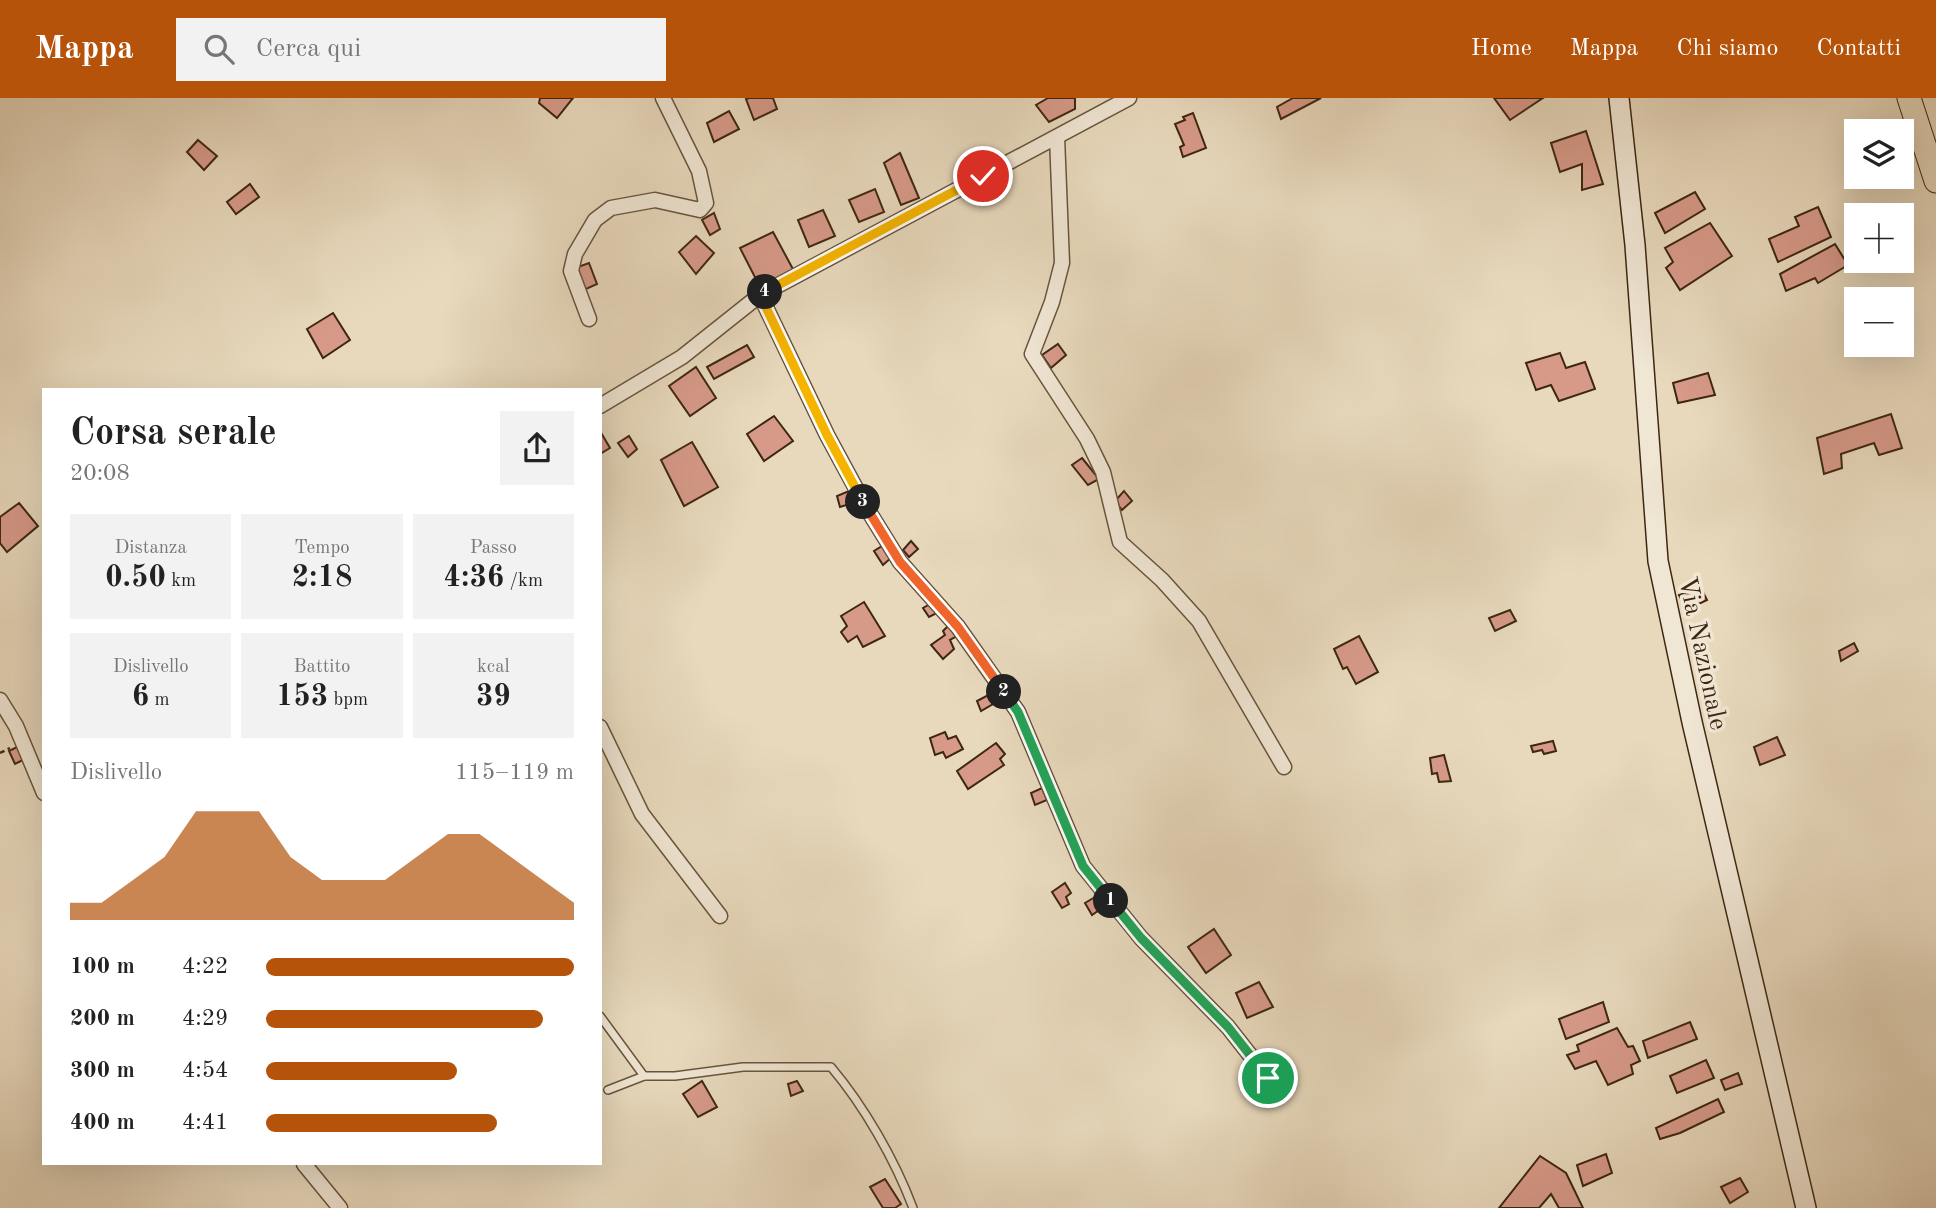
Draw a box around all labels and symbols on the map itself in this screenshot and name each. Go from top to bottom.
pin [953,146,1013,206]
pin: 4 [748,274,782,310]
pin: 3 [846,484,880,520]
street label: Via Nazionale [1673,574,1731,732]
pin: 2 [986,674,1021,710]
pin: 1 [1094,884,1128,918]
pin [1238,1048,1298,1108]

